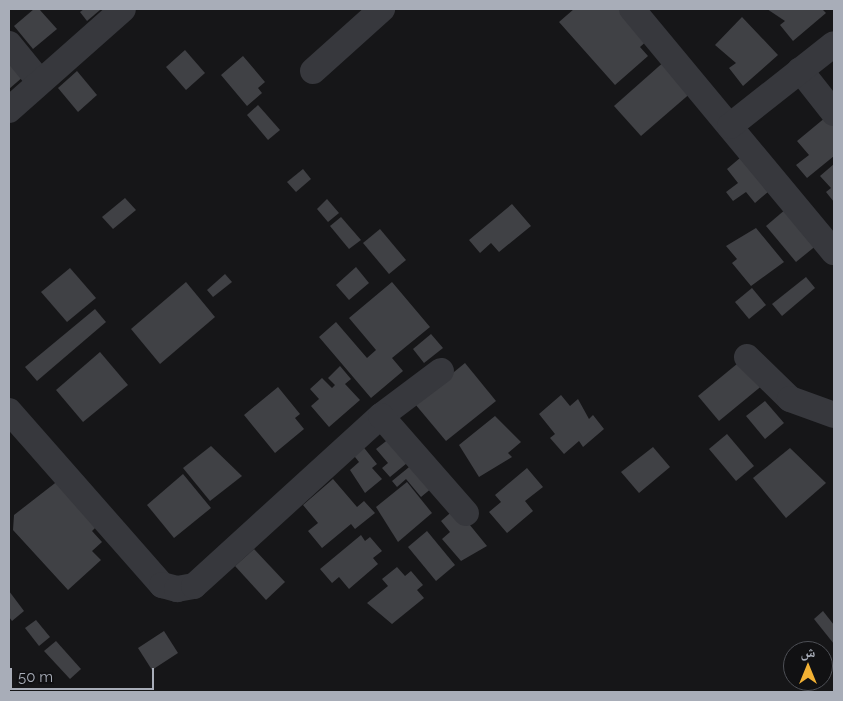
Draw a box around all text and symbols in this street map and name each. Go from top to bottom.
north arrow [783,641,833,691]
text: ش [801,644,815,660]
scale bar [12,658,156,690]
text: 50 m [18,668,53,686]

